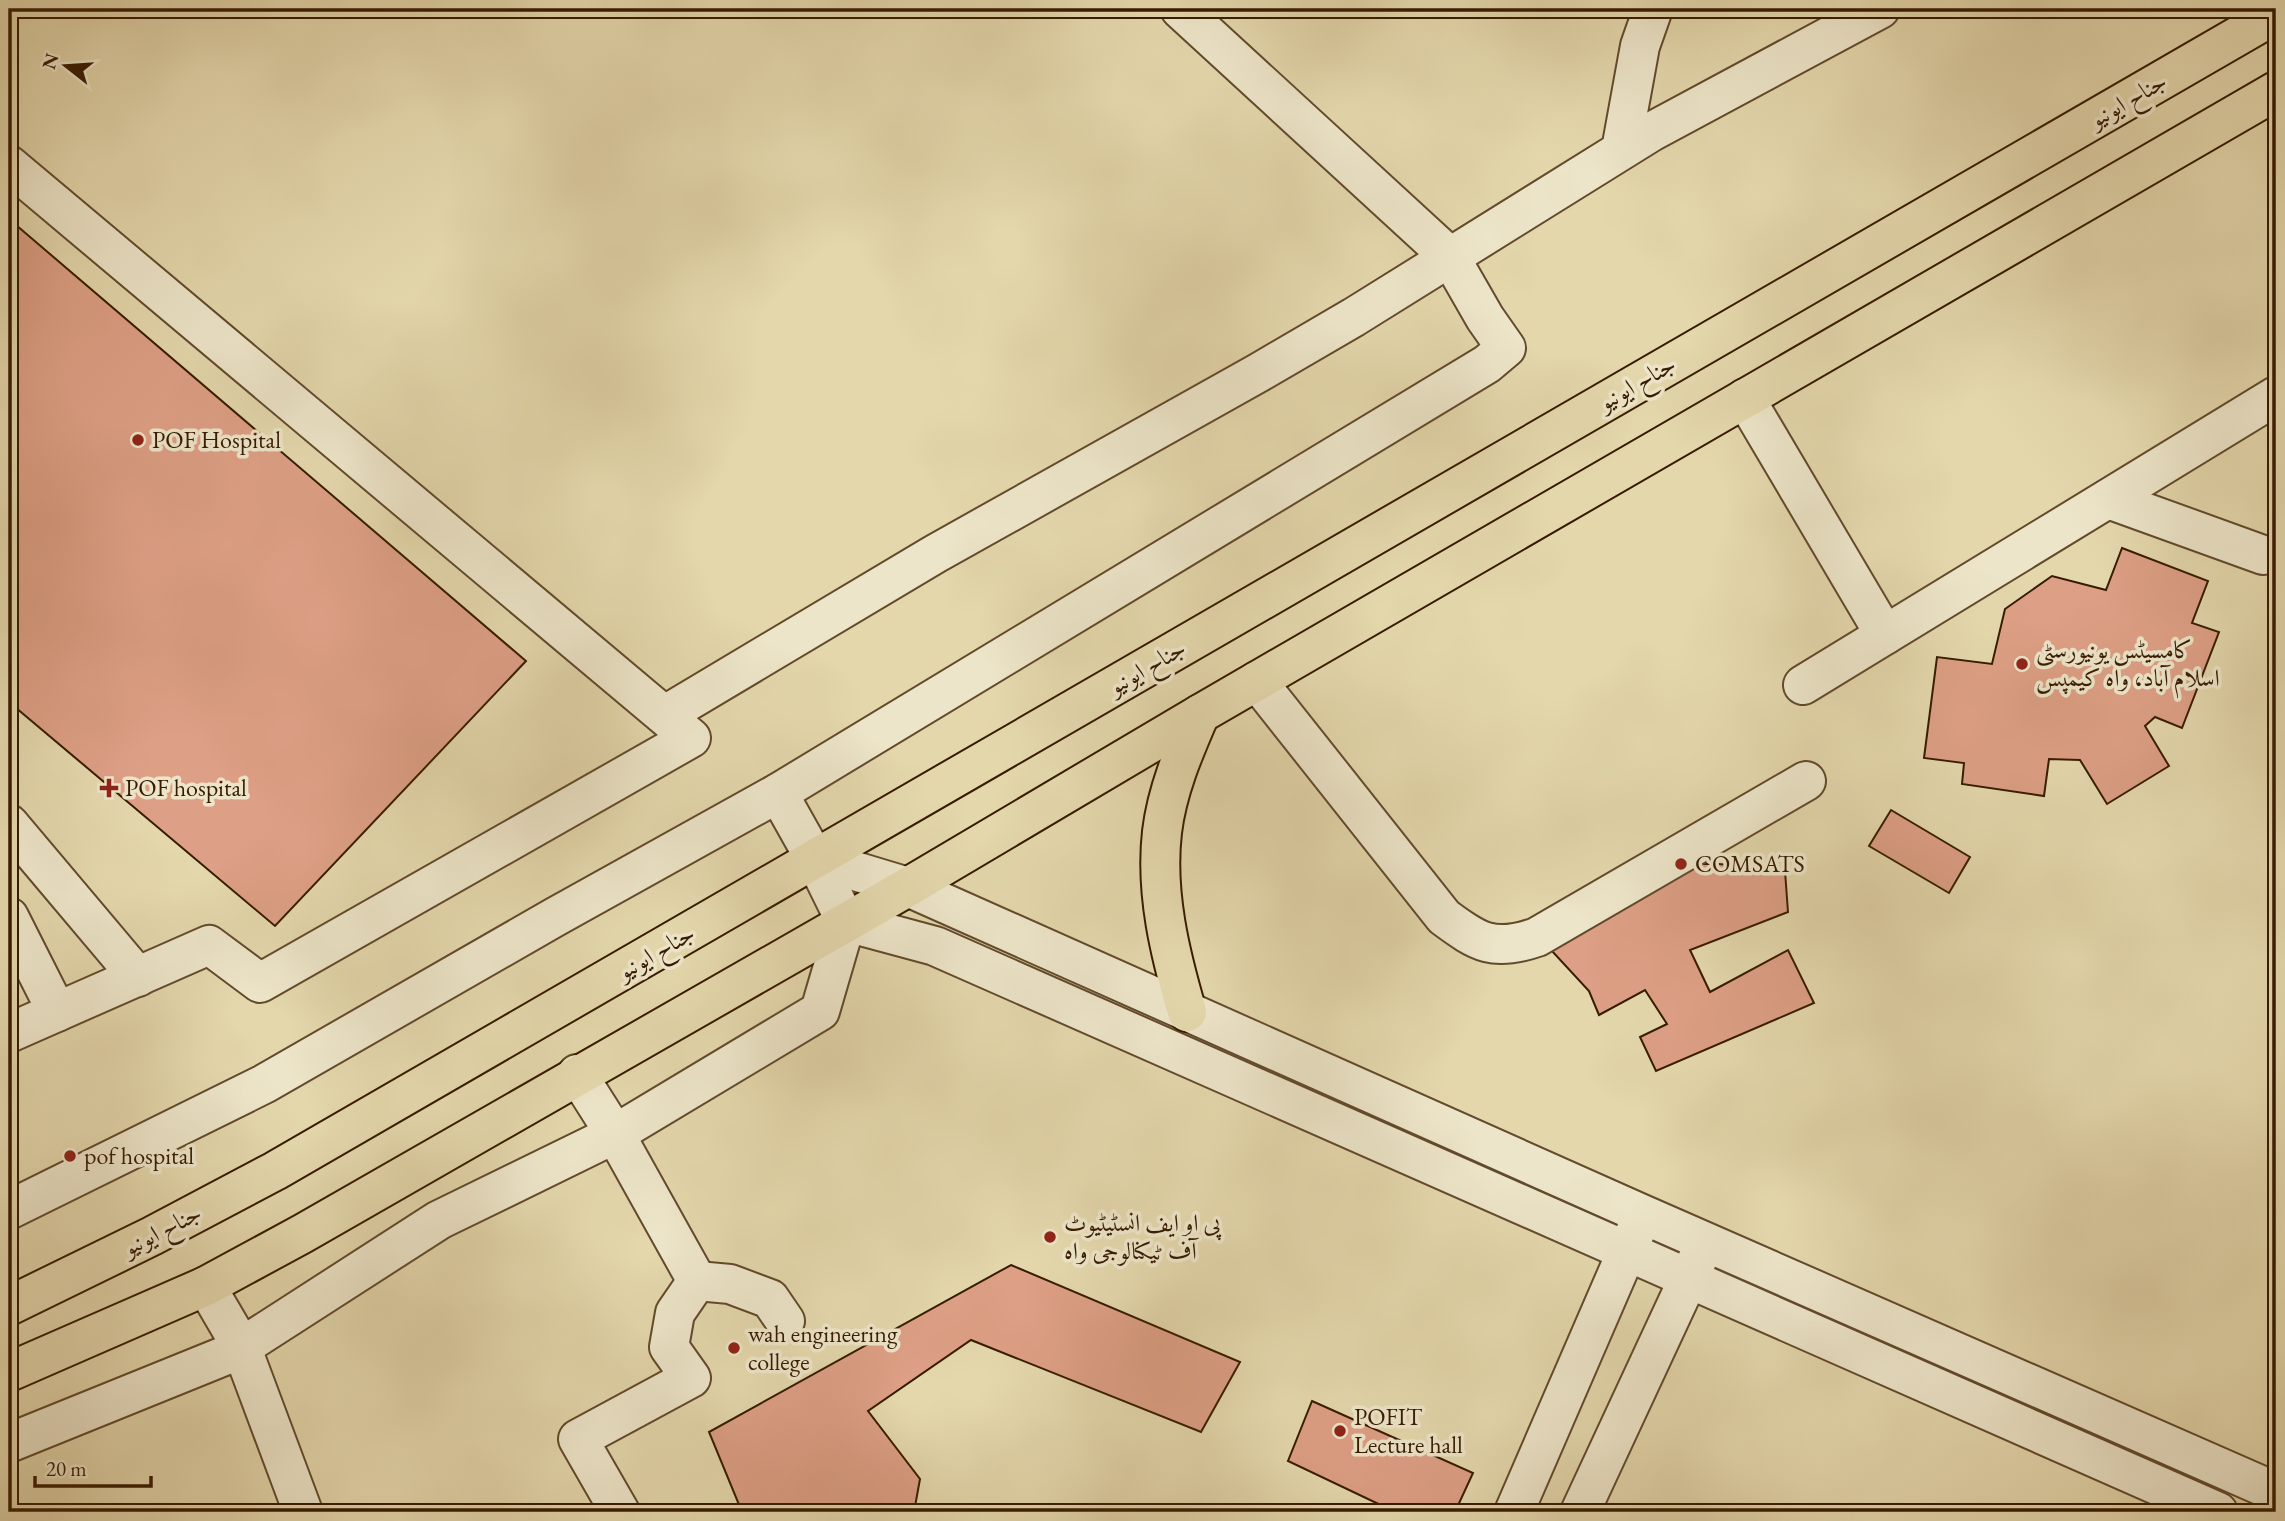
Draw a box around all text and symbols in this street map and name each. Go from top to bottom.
north arrow [32,32,102,102]
text: N [36,50,65,72]
street label: جناح ایونیو [2082,65,2175,140]
street label: جناح ایونیو [1591,348,1684,423]
place label: POF Hospital [152,424,281,455]
marker: POF Hospital [130,432,146,448]
street label: جناح ایونیو [1101,632,1194,707]
place label: کامسیٹس یونیورسٹی اسلام آباد، واہ کیمپس [2036,634,2220,699]
marker: کامسیٹس یونیورسٹی اسلام آباد، واہ کیمپس [2014,656,2030,672]
place label: POF hospital [125,772,247,803]
marker: POF hospital [99,778,119,798]
place label: COMSATS [1695,848,1805,879]
marker: COMSATS [1673,856,1689,872]
street label: جناح ایونیو [610,917,703,992]
place label: pof hospital [84,1140,194,1171]
marker: pof hospital [62,1148,78,1164]
street label: جناح ایونیو [115,1197,209,1269]
place label: پی او ایف انسٹیٹیوٹ آف ٹیکنالوجی واہ [1064,1207,1222,1266]
marker: پی او ایف انسٹیٹیوٹ آف ٹیکنالوجی واہ [1042,1229,1058,1245]
place label: wah engineering college [748,1318,898,1377]
marker: wah engineering college [726,1340,742,1356]
place label: POFIT Lecture hall [1354,1401,1463,1460]
marker: POFIT Lecture hall [1332,1423,1348,1439]
scale bar [35,1444,150,1488]
text: 20 m [46,1455,87,1482]

